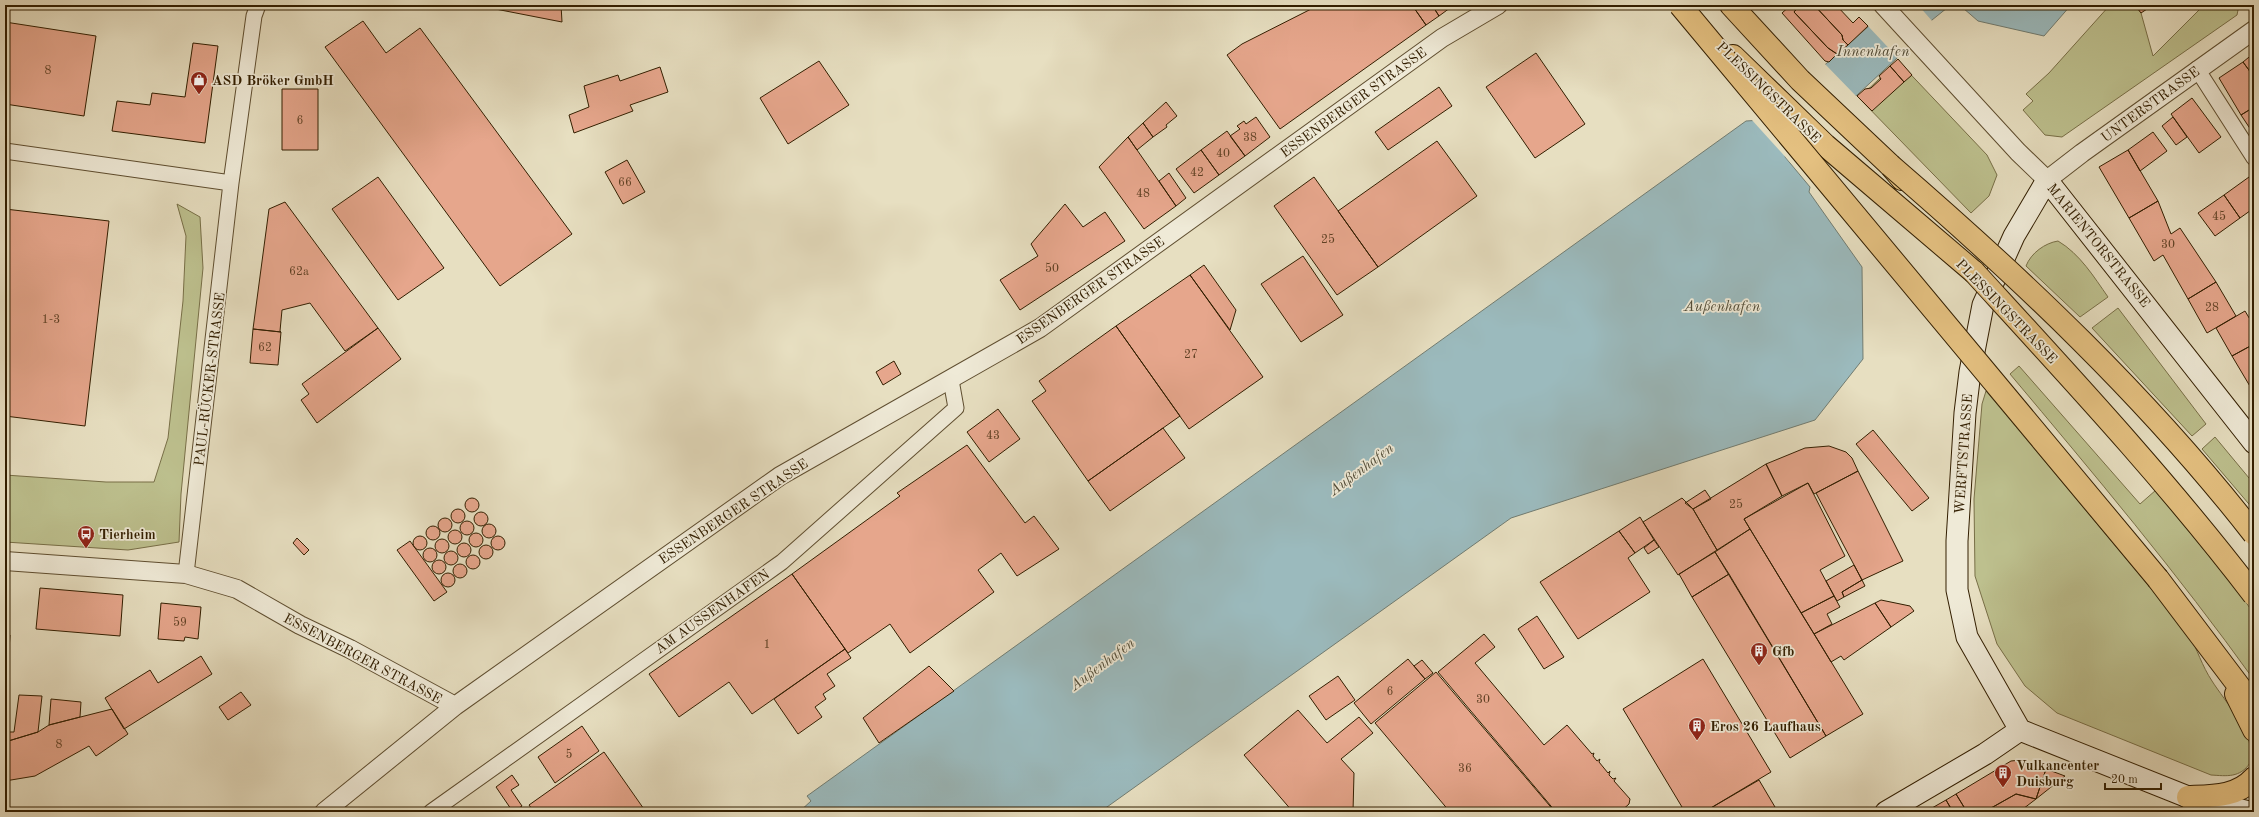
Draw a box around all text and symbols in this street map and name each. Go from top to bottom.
street label: PLESSINGSTRASSE [1714,40,1823,146]
street label: ESSENBERGER STRASSE [1278,45,1429,160]
water label: Innenhafen [1835,45,1910,60]
house number: 8 [45,65,52,77]
street label: UNTERSTRASSE [2099,65,2202,145]
shop icon: ASD Bröker GmbH [189,70,209,95]
place label: ASD Bröker GmbH [212,74,334,88]
house number: 6 [297,115,304,127]
house number: 38 [1243,132,1257,144]
house number: 40 [1216,148,1230,160]
house number: 42 [1190,167,1204,179]
house number: 66 [618,177,632,189]
street label: MARIENTORSTRASSE [2044,181,2152,310]
house number: 48 [1136,188,1150,200]
house number: 45 [2212,210,2226,223]
house number: 25 [1321,233,1335,246]
street label: ESSENBERGER STRASSE [1014,234,1167,347]
house number: 30 [2161,239,2175,251]
street label: PLESSINGSTRASSE [1953,257,2059,366]
house number: 50 [1045,262,1059,275]
house number: 62a [289,266,309,278]
street label: PAUL-RÜCKER-STRASSE [189,291,228,467]
water label: Außenhafen [1683,300,1761,315]
house number: 28 [2205,302,2219,314]
house number: 1-3 [42,314,60,326]
house number: 62 [258,342,272,354]
house number: 27 [1184,349,1198,361]
street label: WERFTSTRASSE [1953,393,1975,515]
house number: 43 [986,430,1000,442]
water label: Außenhafen [1326,441,1397,500]
street label: ESSENBERGER STRASSE [656,457,811,567]
house number: 25 [1729,498,1743,511]
bus stop icon: Tierheim [76,524,96,549]
place label: Tierheim [99,528,156,542]
street label: AM AUSSENHAFEN [653,567,773,657]
street label: ESSENBERGER STRASSE [281,611,444,707]
house number: 59 [173,616,187,629]
water label: Außenhafen [1067,636,1138,695]
house number: 1 [764,639,770,651]
building icon: Gfb [1749,641,1769,666]
place label: Gfb [1772,645,1794,659]
house number: 6 [1387,686,1394,698]
house number: 30 [1476,694,1490,706]
building icon: Eros 26 Laufhaus [1687,716,1707,741]
place label: Eros 26 Laufhaus [1710,720,1821,734]
house number: 8 [56,739,63,751]
house number: 5 [566,748,573,761]
place label: Vulkancenter Duisburg [2016,759,2099,789]
house number: 36 [1458,763,1472,775]
building icon: Vulkancenter Duisburg [1993,763,2013,788]
scale bar [2105,765,2161,791]
text: 20 m [2111,774,2138,786]

